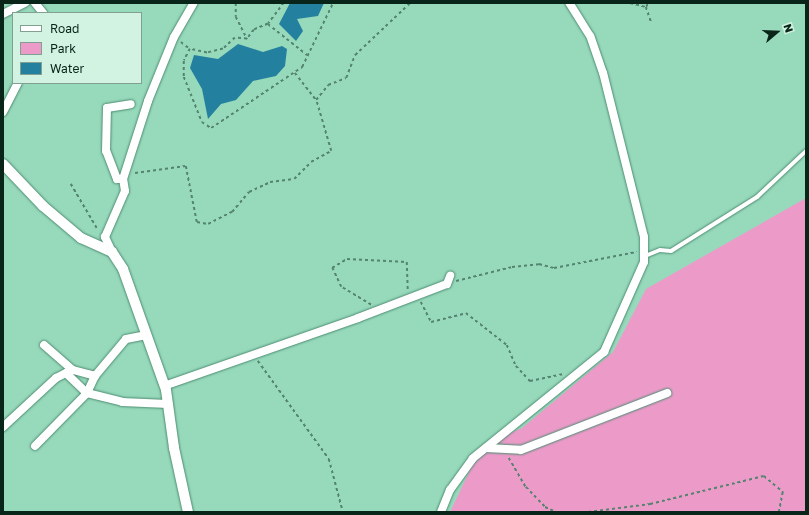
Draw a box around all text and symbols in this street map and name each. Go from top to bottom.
legend [12,12,142,84]
north arrow [757,12,797,52]
text: Road [50,21,79,36]
text: N [781,22,796,34]
text: Park [50,41,76,56]
text: Water [50,61,84,76]

